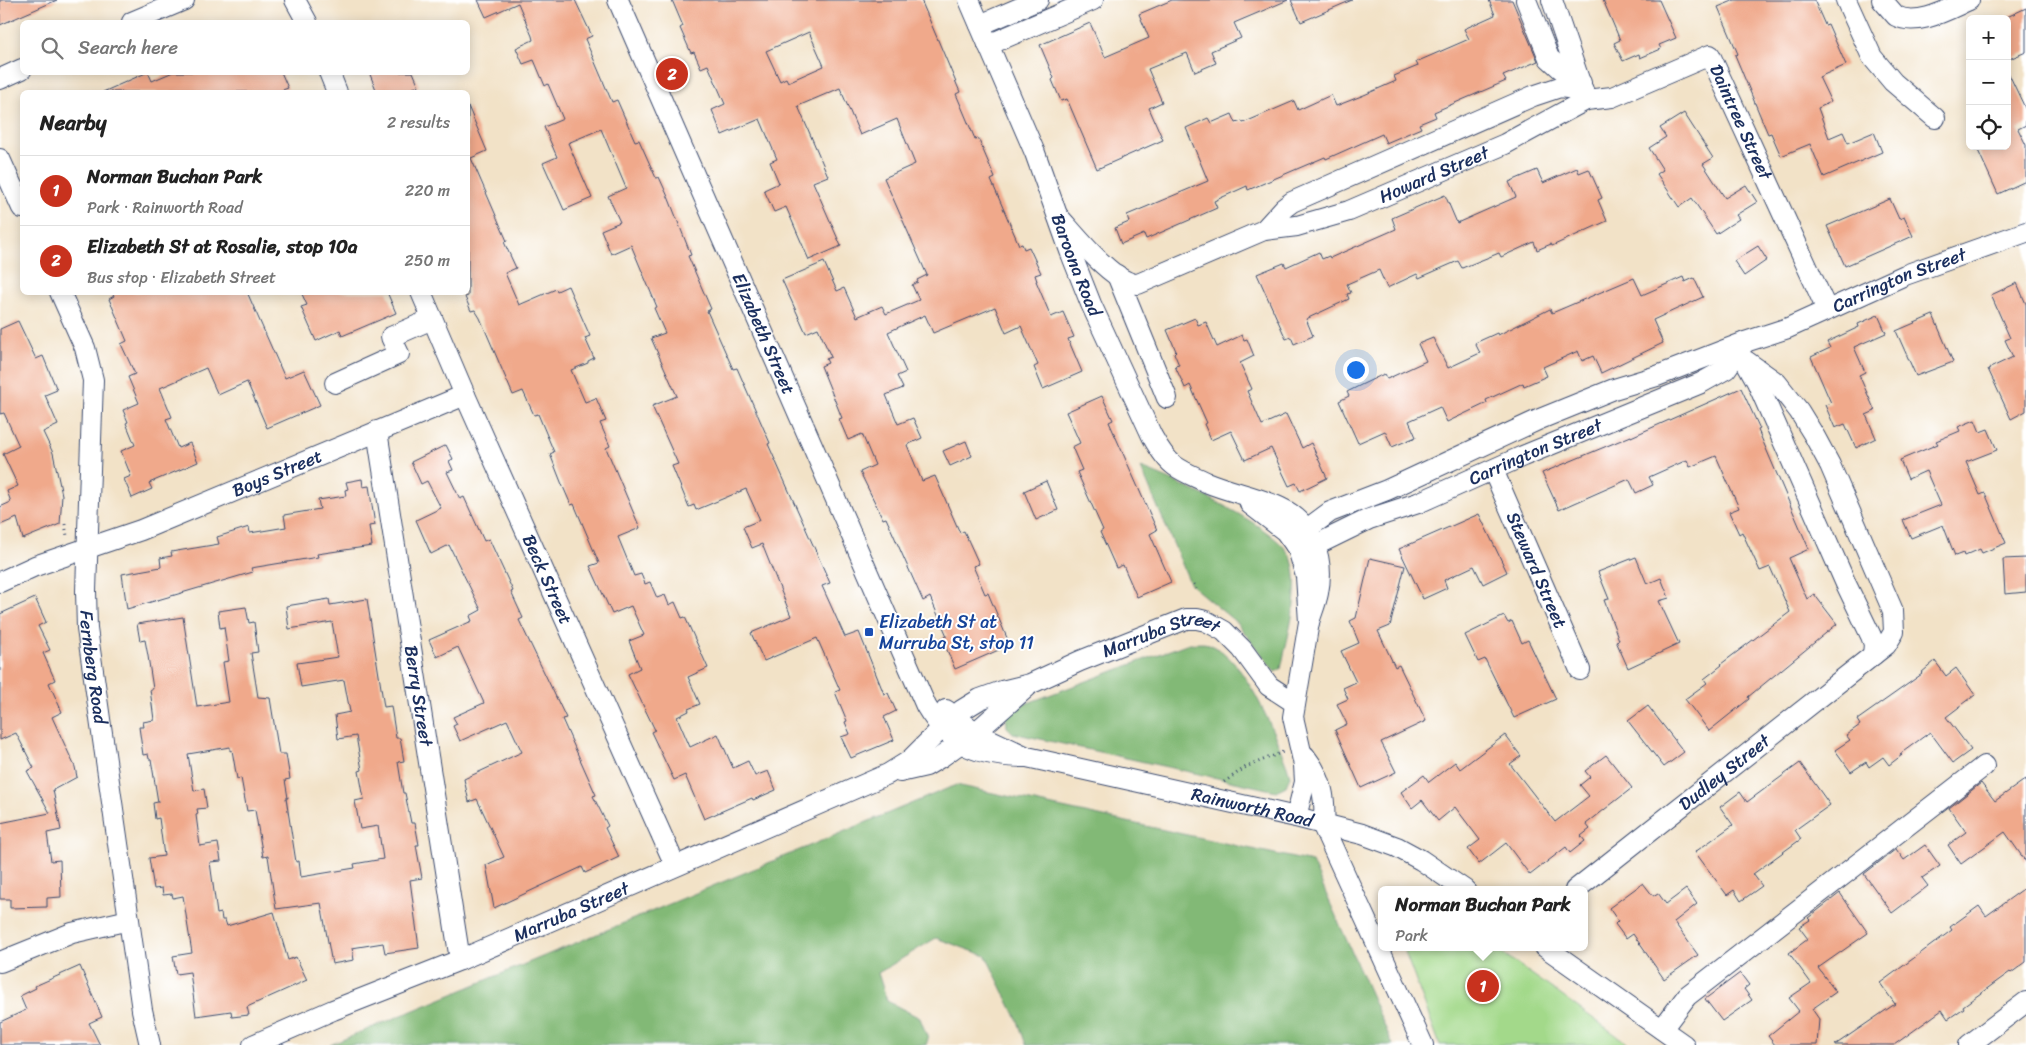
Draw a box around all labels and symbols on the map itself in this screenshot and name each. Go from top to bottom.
pin: 2 [656,55,688,93]
street label: Daintree Street [1700,59,1781,186]
street label: Howard Street [1374,136,1495,212]
street label: Baroona Road [1042,209,1111,323]
street label: Carrington Street [1827,238,1971,322]
street label: Elizabeth Street [723,267,804,400]
your location [1343,357,1369,383]
street label: Carrington Street [1463,409,1608,494]
street label: Boys Street [227,440,327,506]
street label: Steward Street [1497,506,1576,634]
street label: Beck Street [513,529,582,630]
street label: Marruba Street [1097,603,1227,667]
place label: Elizabeth St at Murruba St, stop 11 [879,606,1034,659]
street label: Fernberg Road [71,610,117,728]
marker: Elizabeth St at Murruba St, stop 11 [863,626,875,638]
street label: Berry Street [395,643,442,749]
street label: Dudley Street [1671,725,1778,819]
street label: Rainworth Road [1188,778,1318,837]
street label: Marruba Street [508,872,635,951]
pin: 1 [1467,967,1499,1005]

